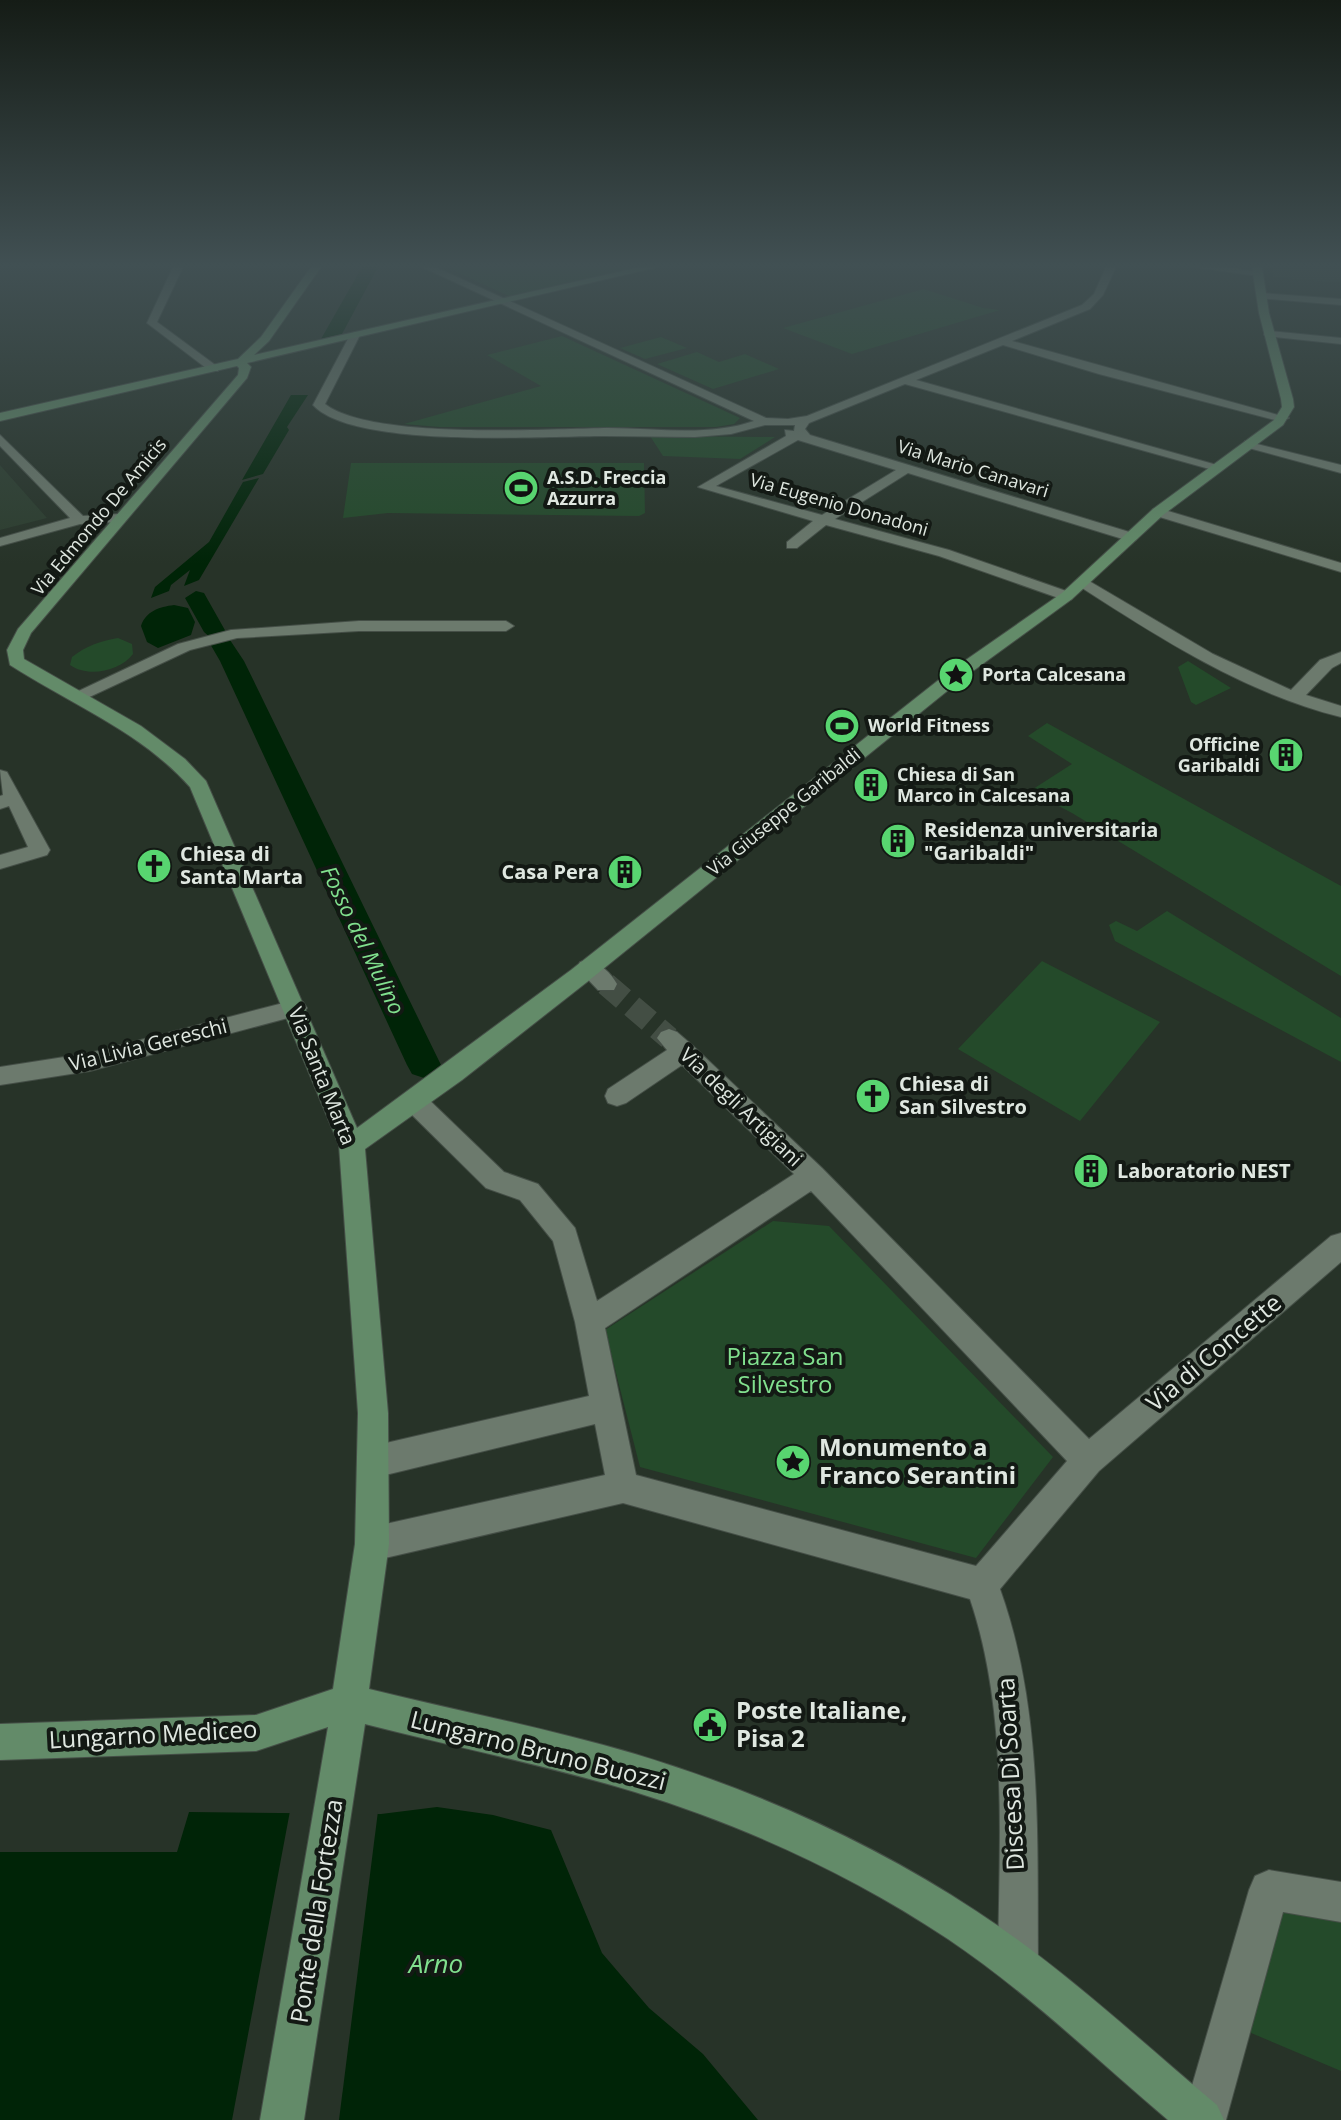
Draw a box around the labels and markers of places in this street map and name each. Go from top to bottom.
place label: A.S.D. Freccia Azzurra [547,465,666,510]
sports icon: A.S.D. Freccia Azzurra [502,469,540,507]
place icon: Porta Calcesana [937,656,975,694]
place label: Porta Calcesana [982,662,1126,686]
sports icon: World Fitness [823,707,861,745]
place label: World Fitness [868,713,990,737]
place label: Officine Garibaldi [1178,732,1260,777]
building icon: Officine Garibaldi [1267,736,1305,774]
place label: Chiesa di San Marco in Calcesana [897,762,1070,807]
building icon: Chiesa di San Marco in Calcesana [852,766,890,804]
place label: Residenza universitaria "Garibaldi" [924,816,1158,866]
building icon: Residenza universitaria "Garibaldi" [879,822,917,860]
place label: Chiesa di Santa Marta [180,840,303,890]
church icon: Chiesa di Santa Marta [135,847,173,885]
building icon: Casa Pera [606,853,644,891]
place label: Casa Pera [501,858,599,885]
place label: Chiesa di San Silvestro [899,1070,1027,1120]
church icon: Chiesa di San Silvestro [854,1077,892,1115]
building icon: Laboratorio NEST [1072,1152,1110,1190]
place label: Laboratorio NEST [1117,1157,1291,1184]
place label: Monumento a Franco Serantini [819,1430,1016,1491]
place icon: Monumento a Franco Serantini [774,1443,812,1481]
place label: Poste Italiane, Pisa 2 [736,1693,908,1754]
public building icon: Poste Italiane, Pisa 2 [691,1706,729,1744]

